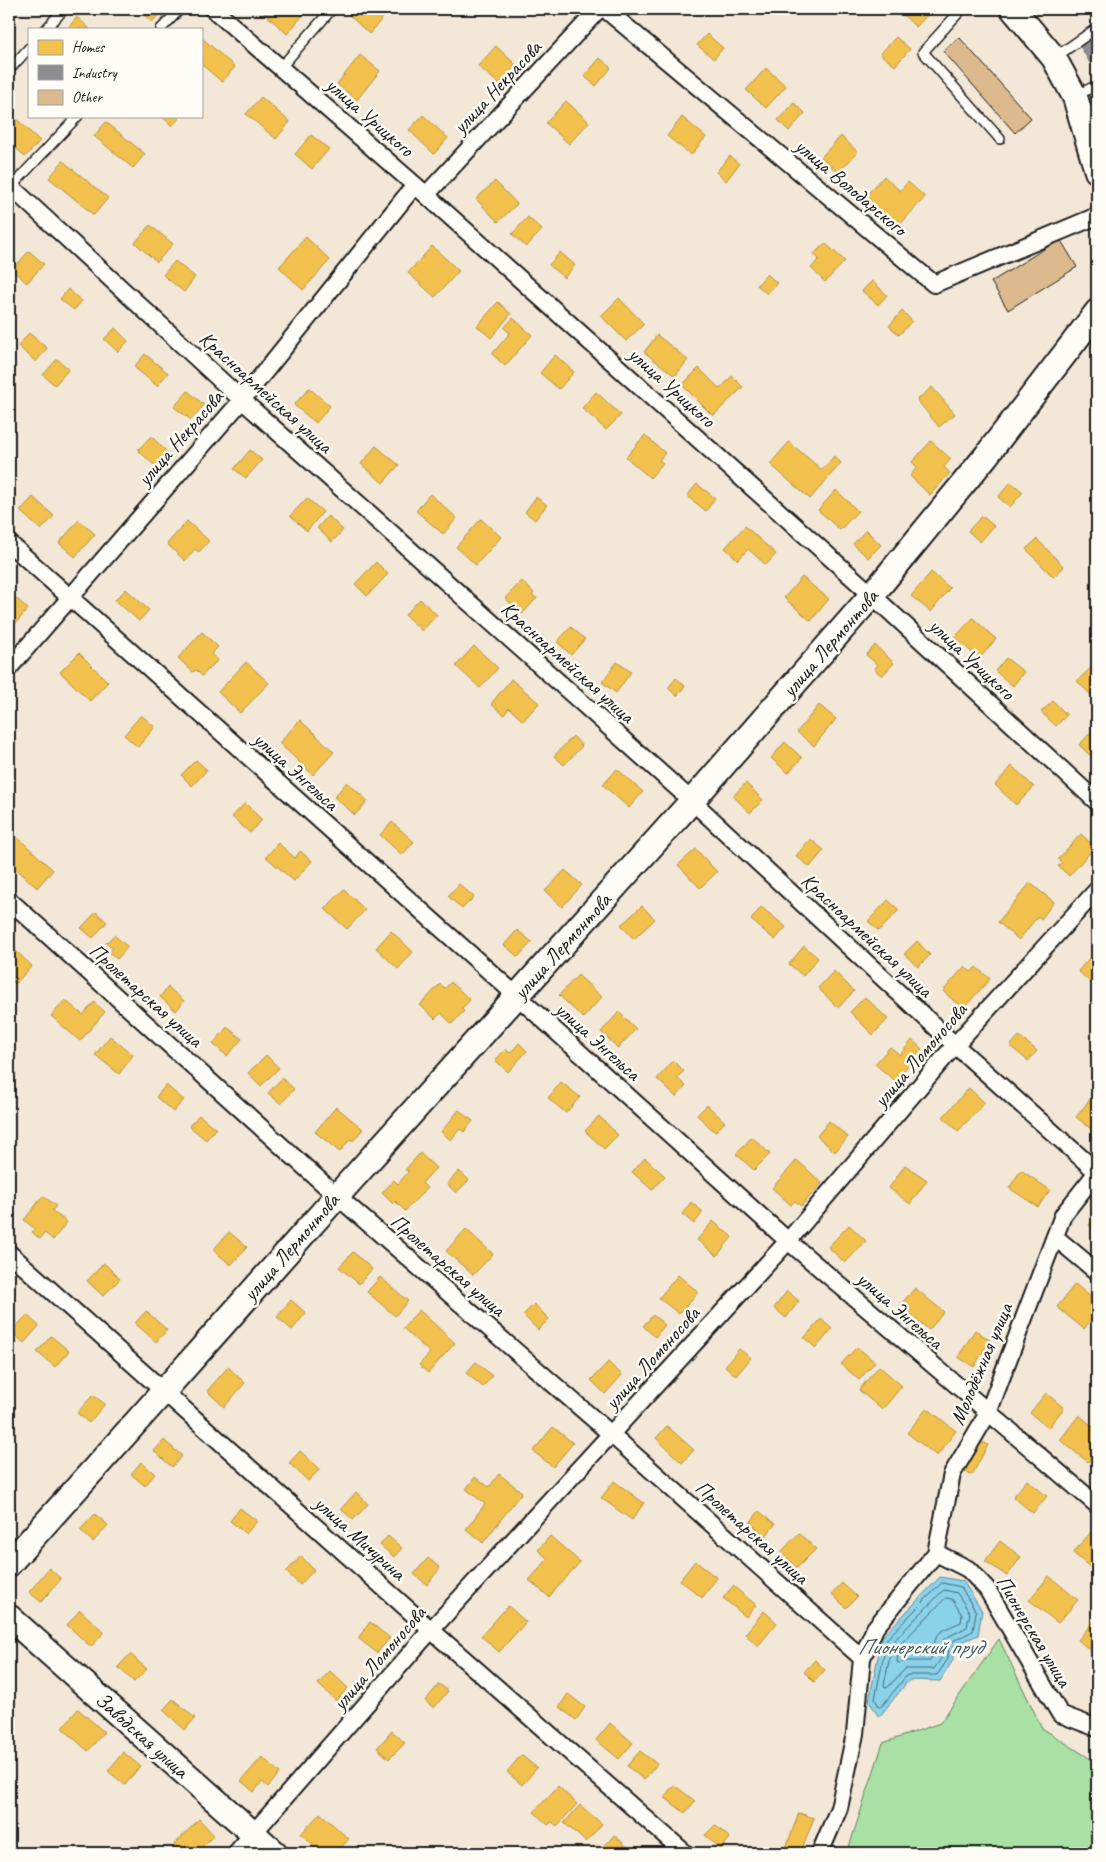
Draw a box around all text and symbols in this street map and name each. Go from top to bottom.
legend [28,28,202,118]
street label: улица Некрасова [446,33,548,141]
text: Homes [72,38,106,57]
text: Industry [72,64,119,83]
street label: улица Урицкого [319,70,420,163]
text: Other [72,88,103,107]
street label: улица Володарского [788,131,914,243]
street label: Красноармейская улица [194,325,339,460]
street label: улица Урицкого [622,340,722,434]
street label: улица Некрасова [130,383,230,493]
street label: улица Лермонтова [775,583,885,704]
street label: Красноармейская улица [496,595,641,730]
street label: улица Урицкого [922,611,1022,706]
street label: улица Энгельса [247,725,345,817]
street label: Красноармейская улица [796,867,939,1004]
street label: улица Лермонтова [506,886,618,1006]
street label: Пролетарская улица [84,937,209,1054]
street label: улица Энгельса [549,995,647,1087]
street label: улица Ломоносова [866,996,973,1114]
street label: улица Лермонтова [236,1187,346,1308]
street label: Пролетарская улица [385,1208,512,1323]
street label: улица Энгельса [850,1264,950,1355]
street label: Молодёжная улица [944,1298,1019,1429]
street label: улица Ломоносова [598,1300,706,1416]
street label: Пролетарская улица [690,1474,815,1591]
street label: улица Мичурина [307,1489,412,1587]
street label: Пионерская улица [990,1570,1078,1693]
street label: улица Ломоносова [325,1599,432,1717]
water label: Пионерский пруд [858,1633,987,1661]
street label: Заводская улица [90,1686,195,1785]

